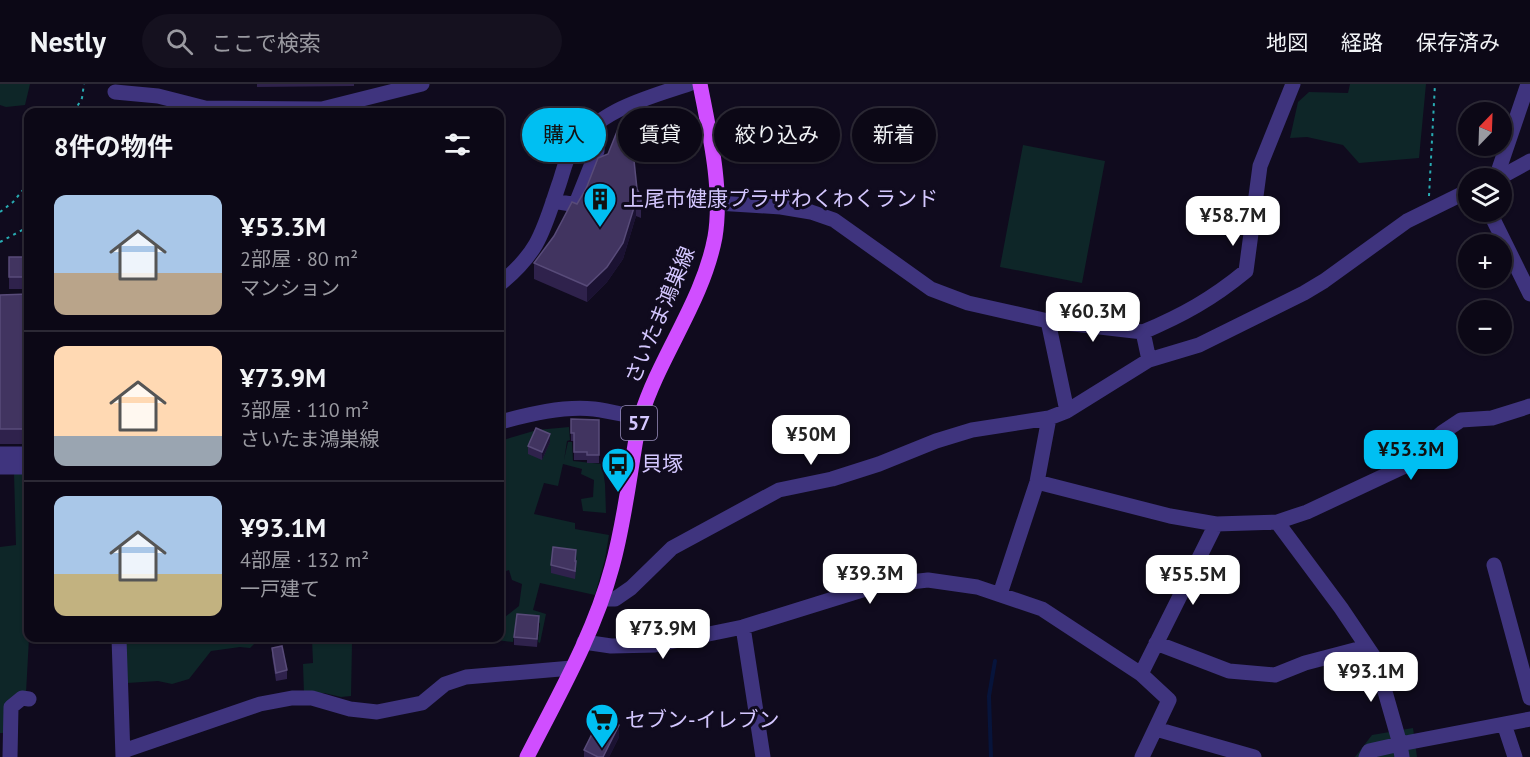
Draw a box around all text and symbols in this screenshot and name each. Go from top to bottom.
search box [142,14,562,68]
text: Nestly [30,23,106,60]
icon: search [163,25,196,58]
text: ここで検索 [211,29,321,57]
text: 地図 [1266,29,1308,56]
text: 経路 [1341,29,1383,56]
text: 保存済み [1416,29,1500,56]
north arrow [1458,102,1512,156]
map controls [1458,102,1512,354]
chip: 購入 [522,108,606,162]
chip: 賃貸 [618,108,702,162]
chip: 絞り込み [714,108,840,162]
chip: 新着 [852,108,936,162]
icon: filters [441,128,474,161]
text: 8件の物件 [54,130,173,163]
button: layers [1458,168,1512,222]
building icon: 上尾市健康プラザわくわくランド [582,181,618,228]
place label: 上尾市健康プラザわくわくランド [623,185,938,212]
pin: ¥58.7M [1184,196,1282,247]
text: ¥58.7M [1200,202,1266,228]
text: ¥53.3M [240,210,326,243]
icon: home [102,219,174,291]
button: + [1458,234,1512,288]
street label: さいたま鴻巣線 [619,242,701,387]
text: 2部屋 · 80 m² [240,246,358,272]
text: マンション [240,275,340,301]
pin: ¥60.3M [1044,292,1142,343]
text: ¥60.3M [1060,298,1126,324]
button: − [1458,300,1512,354]
text: ¥73.9M [240,361,326,394]
icon: home [102,370,174,442]
text: 3部屋 · 110 m² [240,397,369,423]
road number: 57 [621,406,657,440]
pin: ¥50M [775,415,847,466]
text: ¥50M [786,421,836,447]
text: さいたま鴻巣線 [240,426,379,452]
pin: ¥53.3M [1362,430,1460,481]
text: ¥53.3M [1378,436,1444,462]
bus stop icon: 貝塚 [600,446,636,493]
place label: 貝塚 [641,450,683,477]
text: ¥93.1M [240,511,326,544]
icon: home [102,520,174,592]
text: 4部屋 · 132 m² [240,547,369,573]
pin: ¥39.3M [821,554,919,605]
pin: ¥55.5M [1144,555,1242,606]
text: ¥39.3M [837,560,903,586]
text: ¥55.5M [1160,561,1226,587]
text: 一戸建て [240,576,320,602]
pin: ¥73.9M [614,609,712,660]
text: ¥73.9M [630,615,696,641]
pin: ¥93.1M [1322,652,1420,703]
text: ¥93.1M [1338,658,1404,684]
supermarket icon: セブン-イレブン [584,702,620,749]
place label: セブン-イレブン [625,706,780,733]

